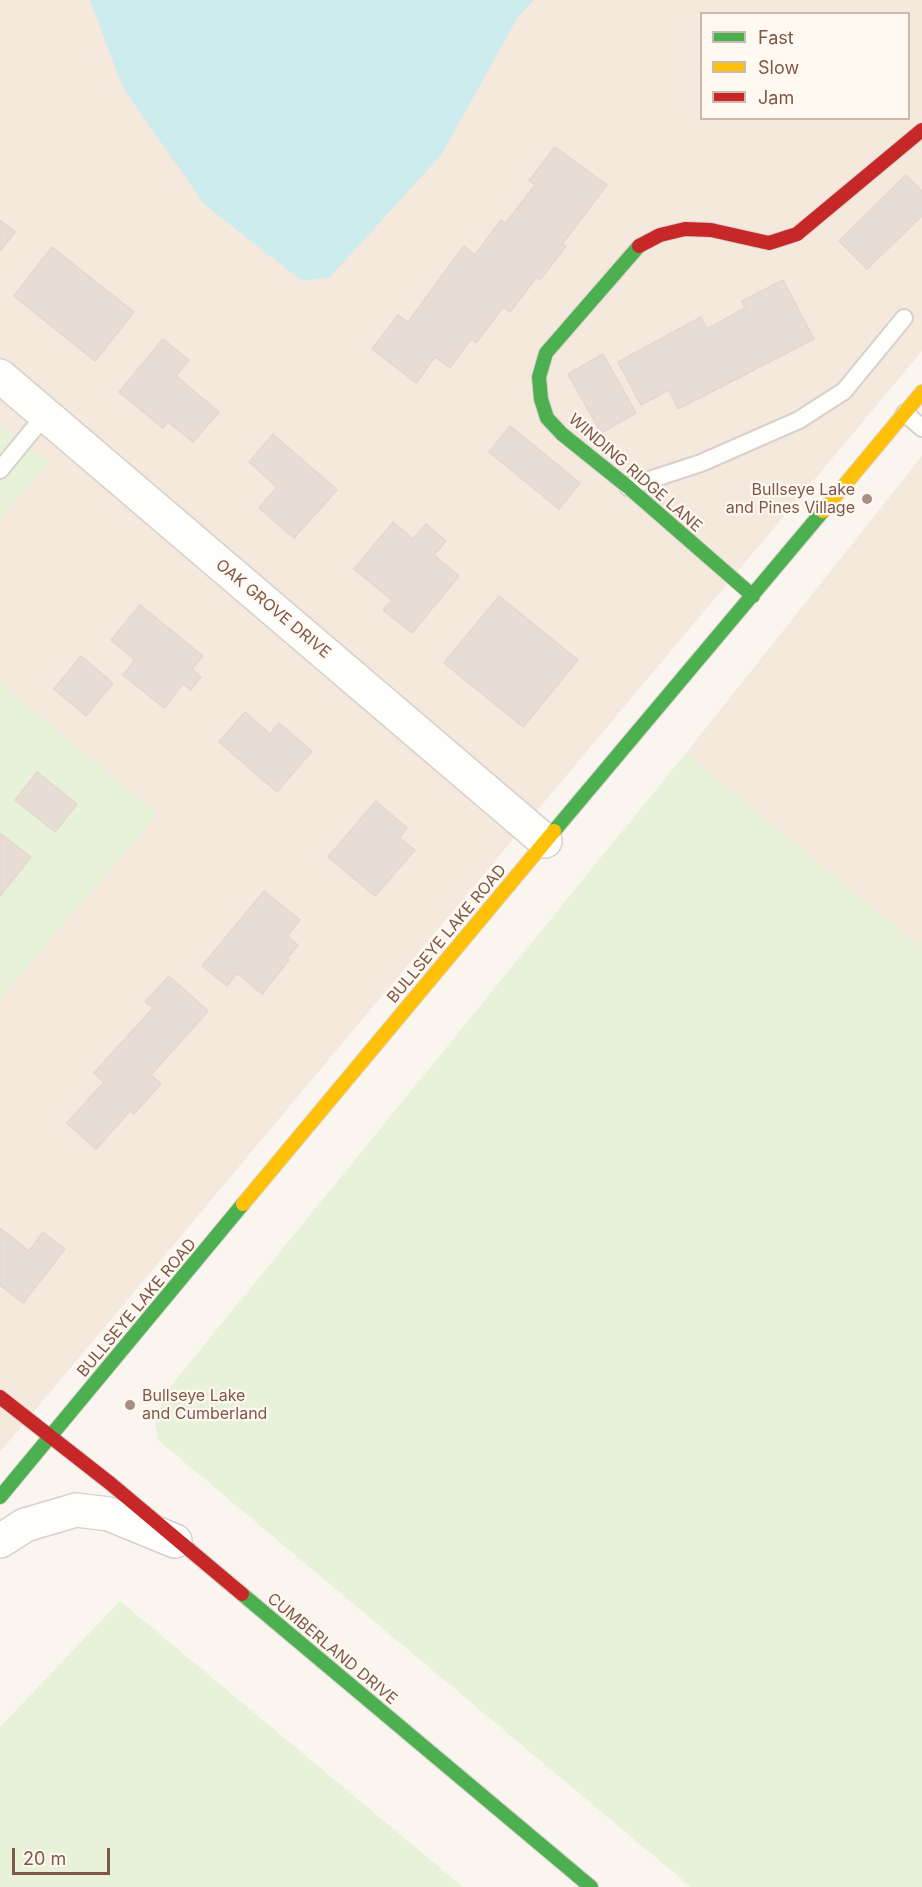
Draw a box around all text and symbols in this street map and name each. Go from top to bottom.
legend [700,12,910,120]
text: Fast [758,27,794,48]
text: Slow [758,57,799,78]
text: Jam [758,87,794,108]
street label: WINDING RIDGE LANE [564,410,706,536]
place label: Bullseye Lake and Pines Village [726,480,855,518]
marker: Bullseye Lake and Pines Village [860,492,874,506]
street label: OAK GROVE DRIVE [212,555,334,663]
street label: BULLSEYE LAKE ROAD [383,861,511,1007]
street label: BULLSEYE LAKE ROAD [73,1235,201,1381]
place label: Bullseye Lake and Cumberland [142,1386,267,1424]
marker: Bullseye Lake and Cumberland [123,1398,137,1412]
street label: CUMBERLAND DRIVE [263,1589,401,1709]
scale bar [15,1836,112,1874]
text: 20 m [23,1848,66,1869]

